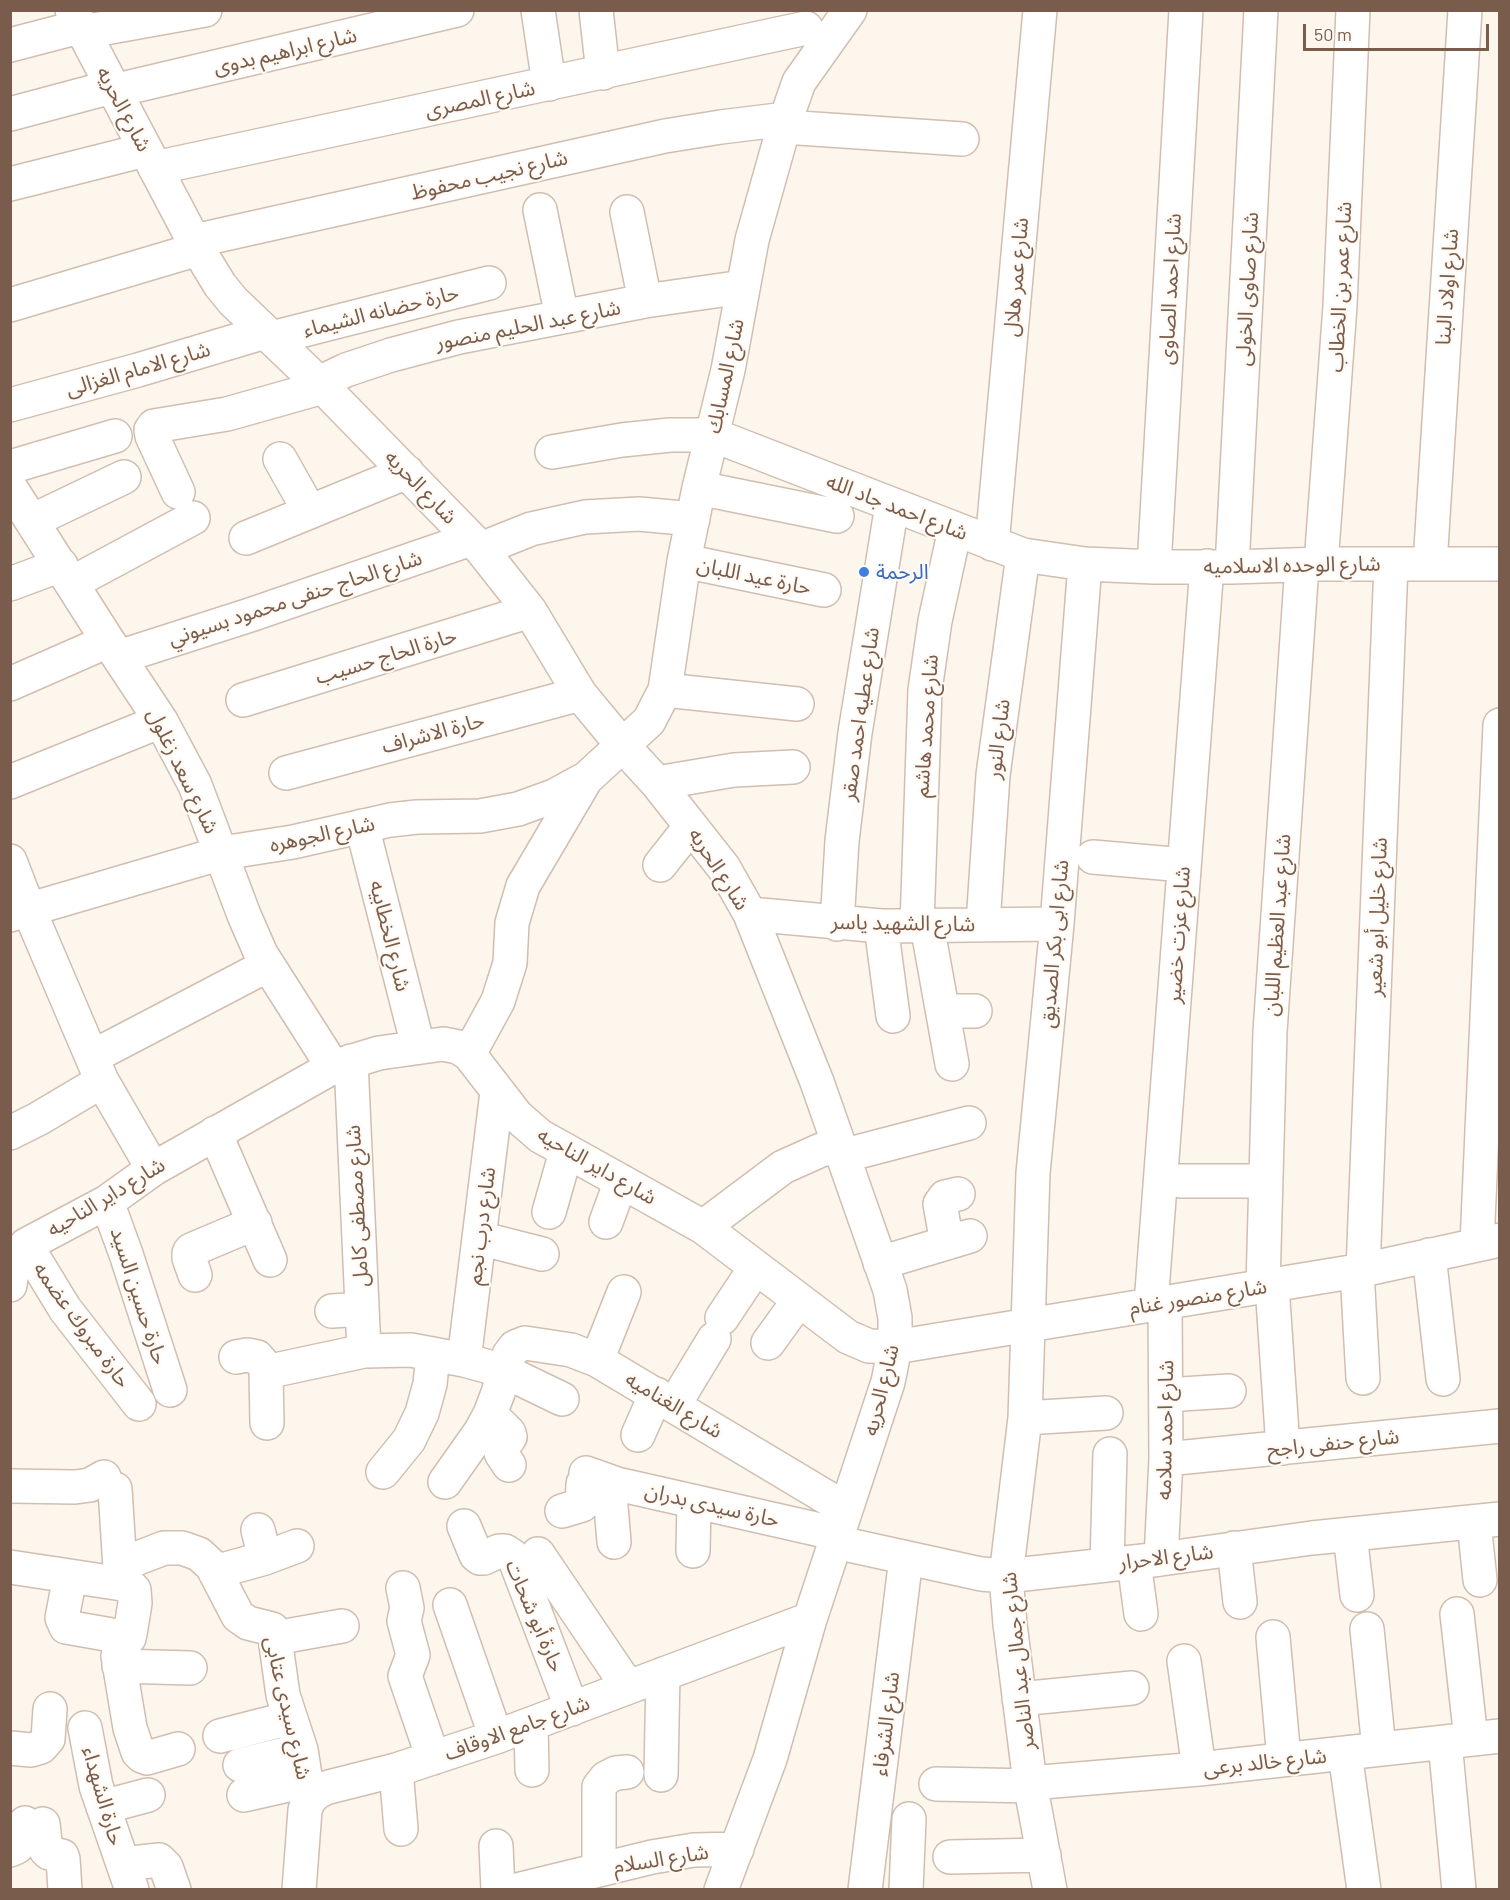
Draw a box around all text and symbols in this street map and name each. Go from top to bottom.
scale bar [1306,12,1492,50]
street label: شارع ابراهيم بدوى [211,22,359,80]
text: 50 m [1314,23,1352,45]
street label: شارع الحريه [91,62,157,156]
street label: شارع المصرى [423,75,537,123]
street label: شارع نجيب محفوظ [408,145,570,205]
street label: شارع عمر بن الخطاب [1323,201,1357,373]
street label: شارع صاوى الخولى [1230,211,1264,367]
street label: شارع احمد الصاوى [1153,213,1187,365]
street label: شارع عمر هلال [998,216,1034,338]
street label: شارع اولاد البنا [1430,228,1464,346]
street label: حارة حضانه الشيماء [301,279,461,343]
street label: شارع عبد الحليم منصور [433,295,623,355]
street label: شارع المسابك [701,316,749,436]
street label: شارع الامام الغزالى [63,336,213,402]
street label: شارع الحريه [380,445,462,529]
street label: شارع احمد جاد الله [823,468,971,546]
street label: شارع الحاج حنفى محمود بسيوني [165,545,425,651]
street label: شارع الوحده الاسلاميه [1203,551,1381,579]
street label: حارة عيد اللبان [695,552,813,600]
place label: الرحمة [876,559,929,585]
marker: الرحمة [857,565,871,579]
street label: حارة الحاج حسيب [312,623,460,689]
street label: شارع عطيه احمد صقر [835,625,885,803]
street label: شارع محمد هاشم [908,654,944,798]
street label: شارع النور [981,698,1015,780]
street label: شارع سعد زغلول [142,704,224,838]
street label: حارة الاشراف [379,707,487,759]
street label: شارع الجوهره [267,811,377,857]
street label: شارع الحريه [683,823,755,915]
street label: شارع عبد العظيم اللبان [1258,833,1296,1017]
street label: شارع خليل أبو شعير [1362,837,1392,997]
street label: شارع ابى بكر الصديق [1034,859,1074,1029]
street label: شارع عزت خضير [1161,866,1195,1004]
street label: شارع الخطابيه [364,878,416,994]
street label: شارع الشهيد ياسر [831,909,975,937]
street label: شارع داير الناحيه [533,1122,661,1210]
street label: شارع مصطفى كامل [340,1124,374,1288]
street label: شارع داير الناحيه [42,1152,170,1242]
street label: شارع درب نجم [461,1166,501,1286]
street label: حارة حسين السيد [105,1224,173,1368]
street label: حارة مبروك عضمه [28,1257,136,1393]
street label: شارع منصور غنام [1127,1274,1269,1320]
street label: شارع الحريه [858,1342,904,1438]
street label: شارع احمد سلامه [1151,1360,1179,1500]
street label: شارع الغناميه [621,1366,727,1444]
street label: شارع حنفى راجح [1266,1424,1400,1462]
street label: حارة سيدى بدران [642,1477,782,1533]
street label: شارع الاحرار [1117,1539,1215,1575]
street label: حارة أبو شحات [500,1556,570,1676]
street label: شارع جمال عبد الناصر [996,1571,1040,1751]
street label: شارع سيدى عتابى [259,1634,317,1782]
street label: شارع الشرفاء [867,1670,905,1778]
street label: شارع جامع الاوقاف [441,1690,593,1766]
street label: شارع خالد برعى [1202,1743,1328,1781]
street label: حارة الشهداء [77,1744,129,1848]
street label: شارع السلام [612,1839,710,1879]

